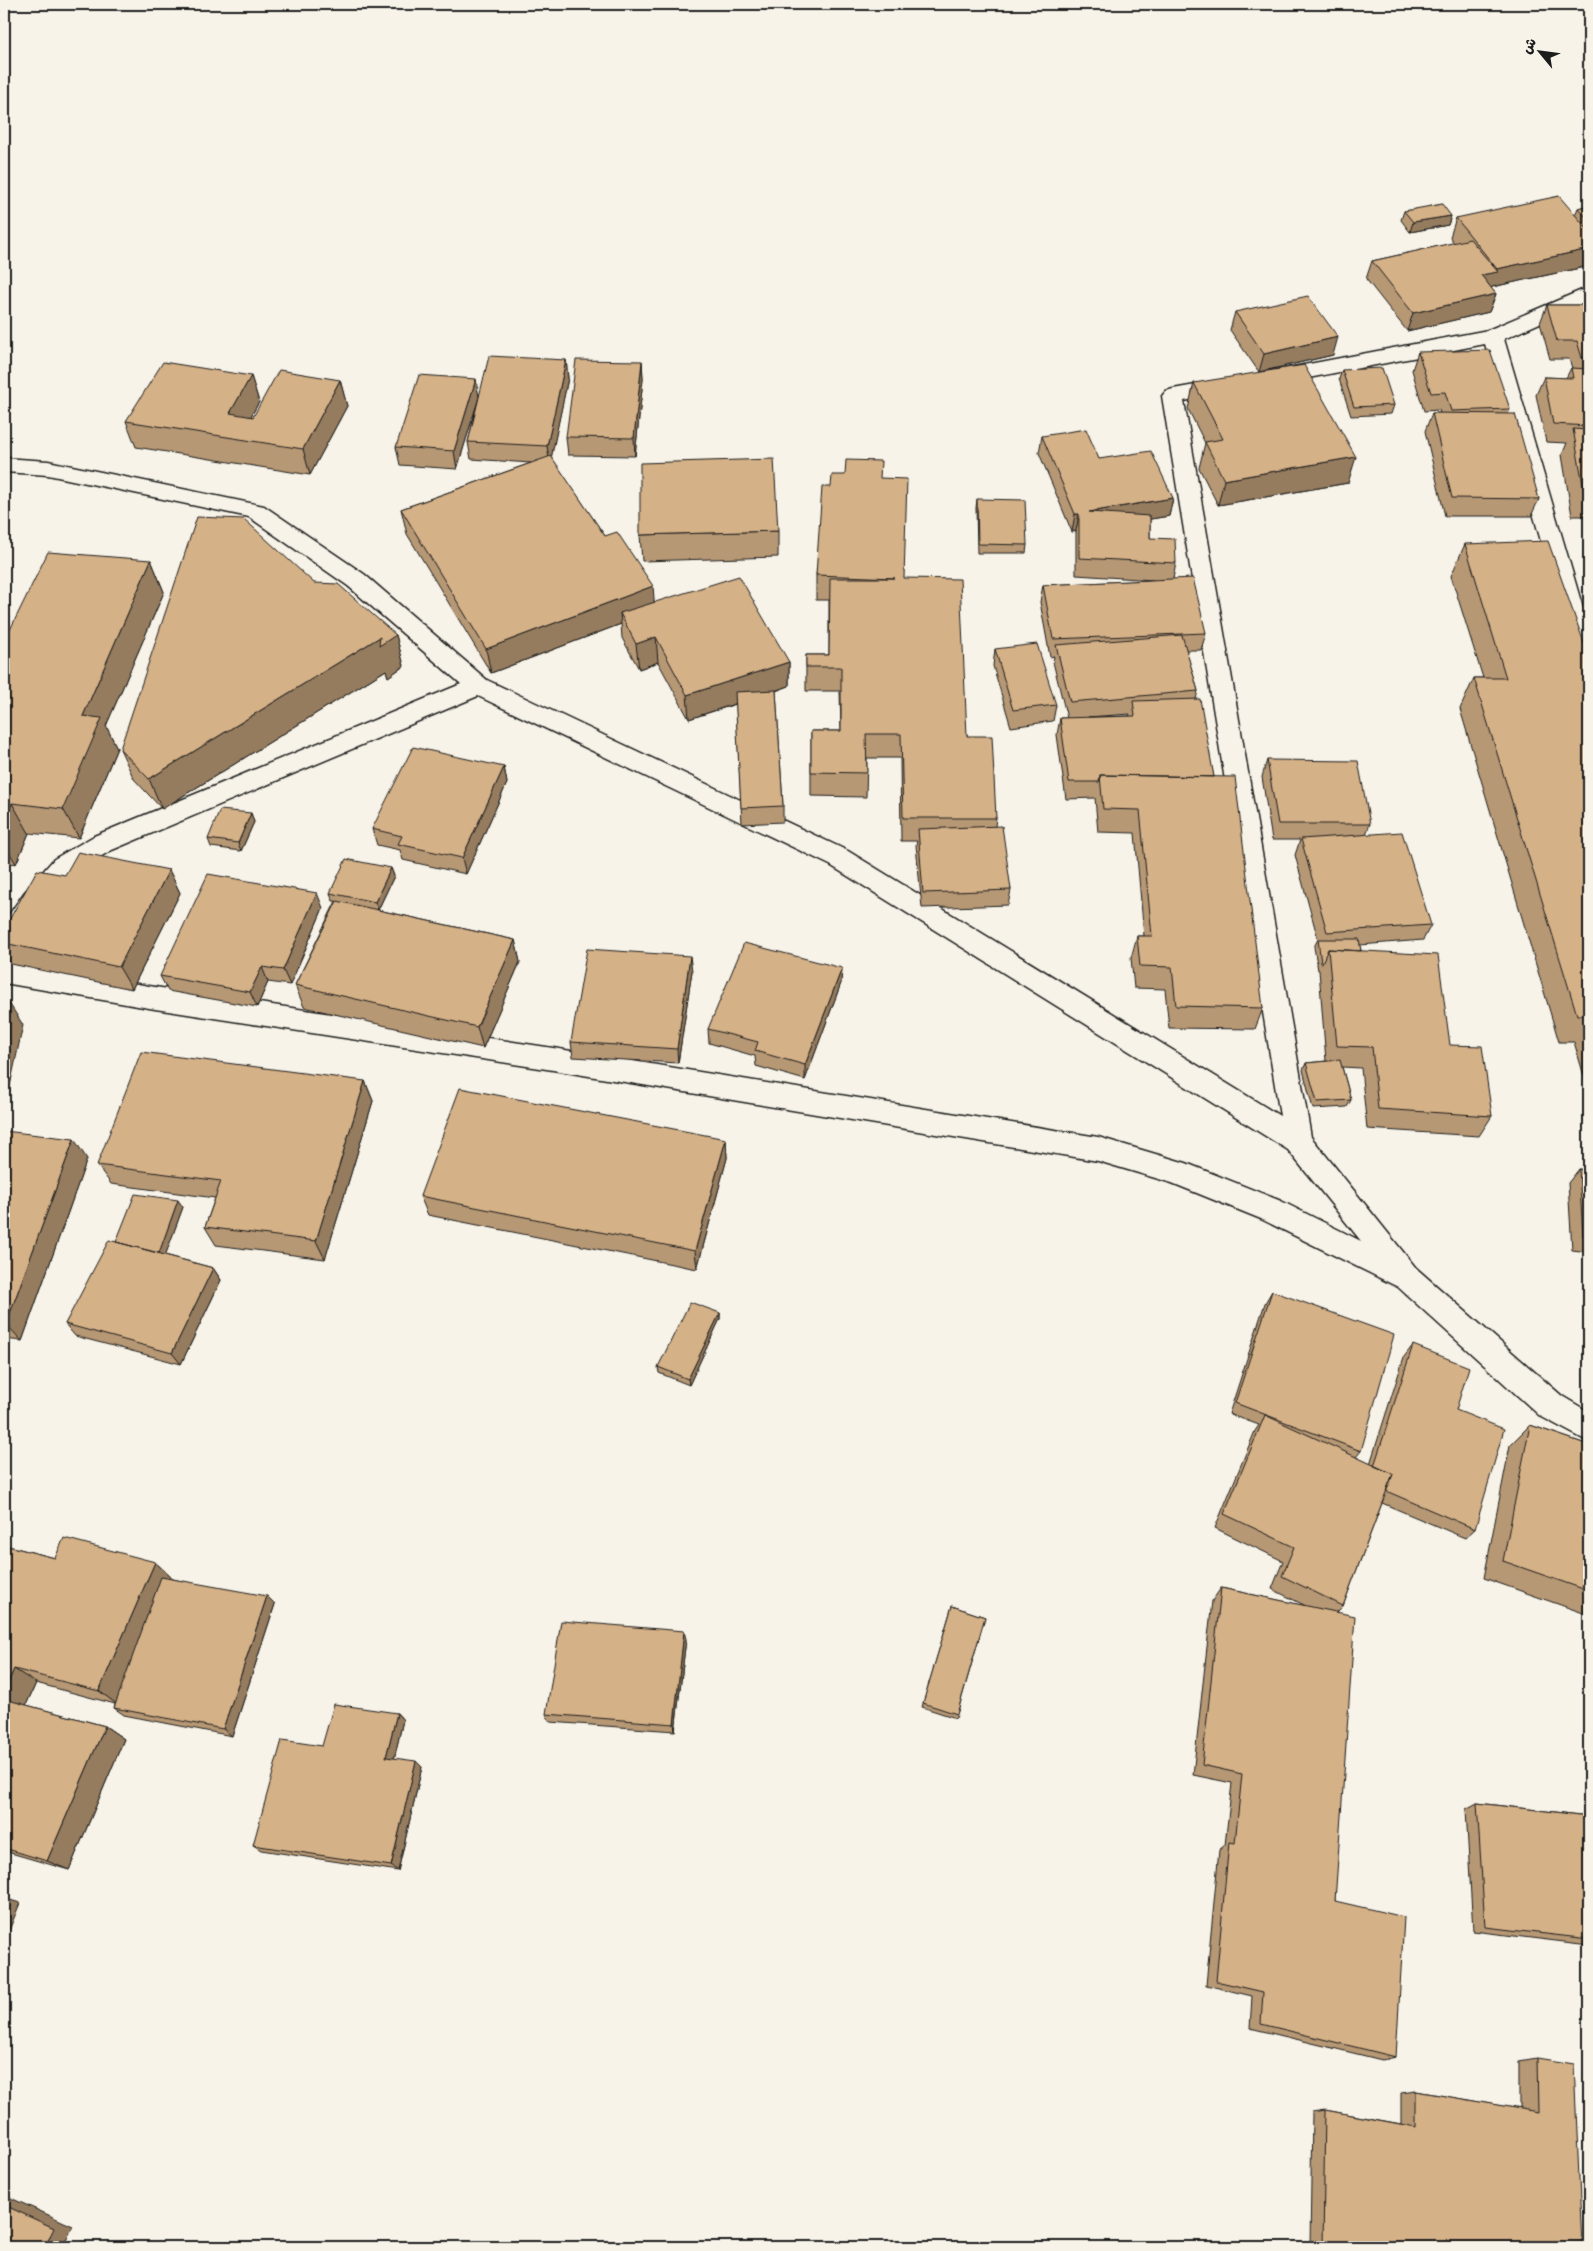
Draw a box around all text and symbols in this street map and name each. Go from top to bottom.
north arrow [1516,28,1566,78]
text: ش [1514,33,1544,59]

